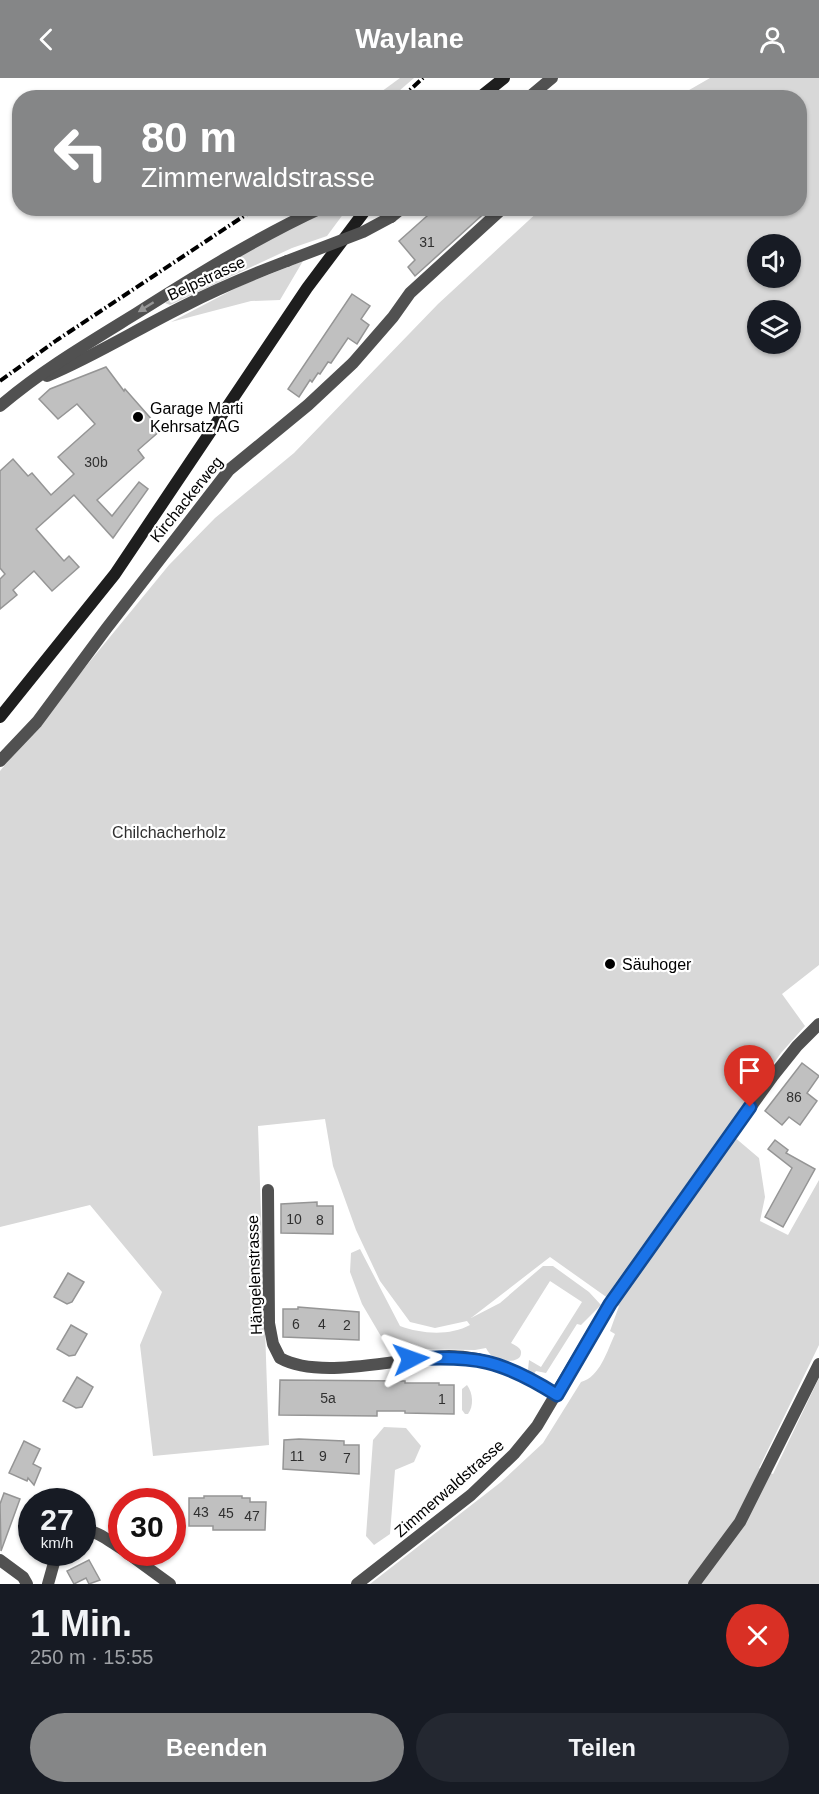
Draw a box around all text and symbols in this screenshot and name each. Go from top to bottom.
icon: back [30,23,63,56]
icon: person [756,23,789,56]
text: Waylane [355,24,464,54]
icon: left [42,114,120,192]
text: 80 m [141,114,237,161]
text: Zimmerwaldstrasse [141,163,375,193]
house number: 31 [419,234,435,250]
map controls [747,234,801,354]
button: sound [747,234,801,288]
street label: Belpstrasse [165,253,248,304]
button: layers [747,300,801,354]
one-way arrow [138,301,154,312]
place label: Garage Marti Kehrsatz AG [150,400,243,435]
marker: Garage Marti Kehrsatz AG [131,410,145,424]
street label: Kirchackerweg [147,453,226,545]
house number: 30b [84,454,108,470]
park label: Chilchacherholz [112,824,226,841]
place label: Säuhoger [622,956,692,973]
marker: Säuhoger [603,957,617,971]
pin [724,1045,775,1107]
icon: arrive [733,1054,766,1087]
house number: 86 [786,1089,802,1105]
house number: 10 [286,1211,302,1227]
house number: 8 [316,1212,324,1228]
street label: Hängelenstrasse [244,1215,265,1335]
house number: 6 [292,1316,300,1332]
house number: 4 [318,1316,326,1332]
house number: 2 [343,1317,351,1333]
position arrow [379,1327,443,1391]
house number: 5a [320,1390,336,1406]
house number: 1 [438,1391,446,1407]
street label: Zimmerwaldstrasse [391,1436,507,1540]
house number: 11 [290,1448,304,1464]
house number: 9 [319,1448,327,1464]
house number: 7 [343,1450,351,1466]
speed limit sign: 30 [108,1488,186,1566]
text: 27 [40,1503,74,1536]
house number: 43 [193,1504,209,1520]
house number: 45 [218,1505,234,1521]
house number: 47 [244,1508,260,1524]
text: km/h [41,1534,73,1551]
text: 1 Min. [30,1603,132,1644]
button: close [726,1604,789,1667]
text: 250 m · 15:55 [30,1646,153,1668]
button: Beenden [30,1713,404,1782]
button: Teilen [416,1713,789,1782]

